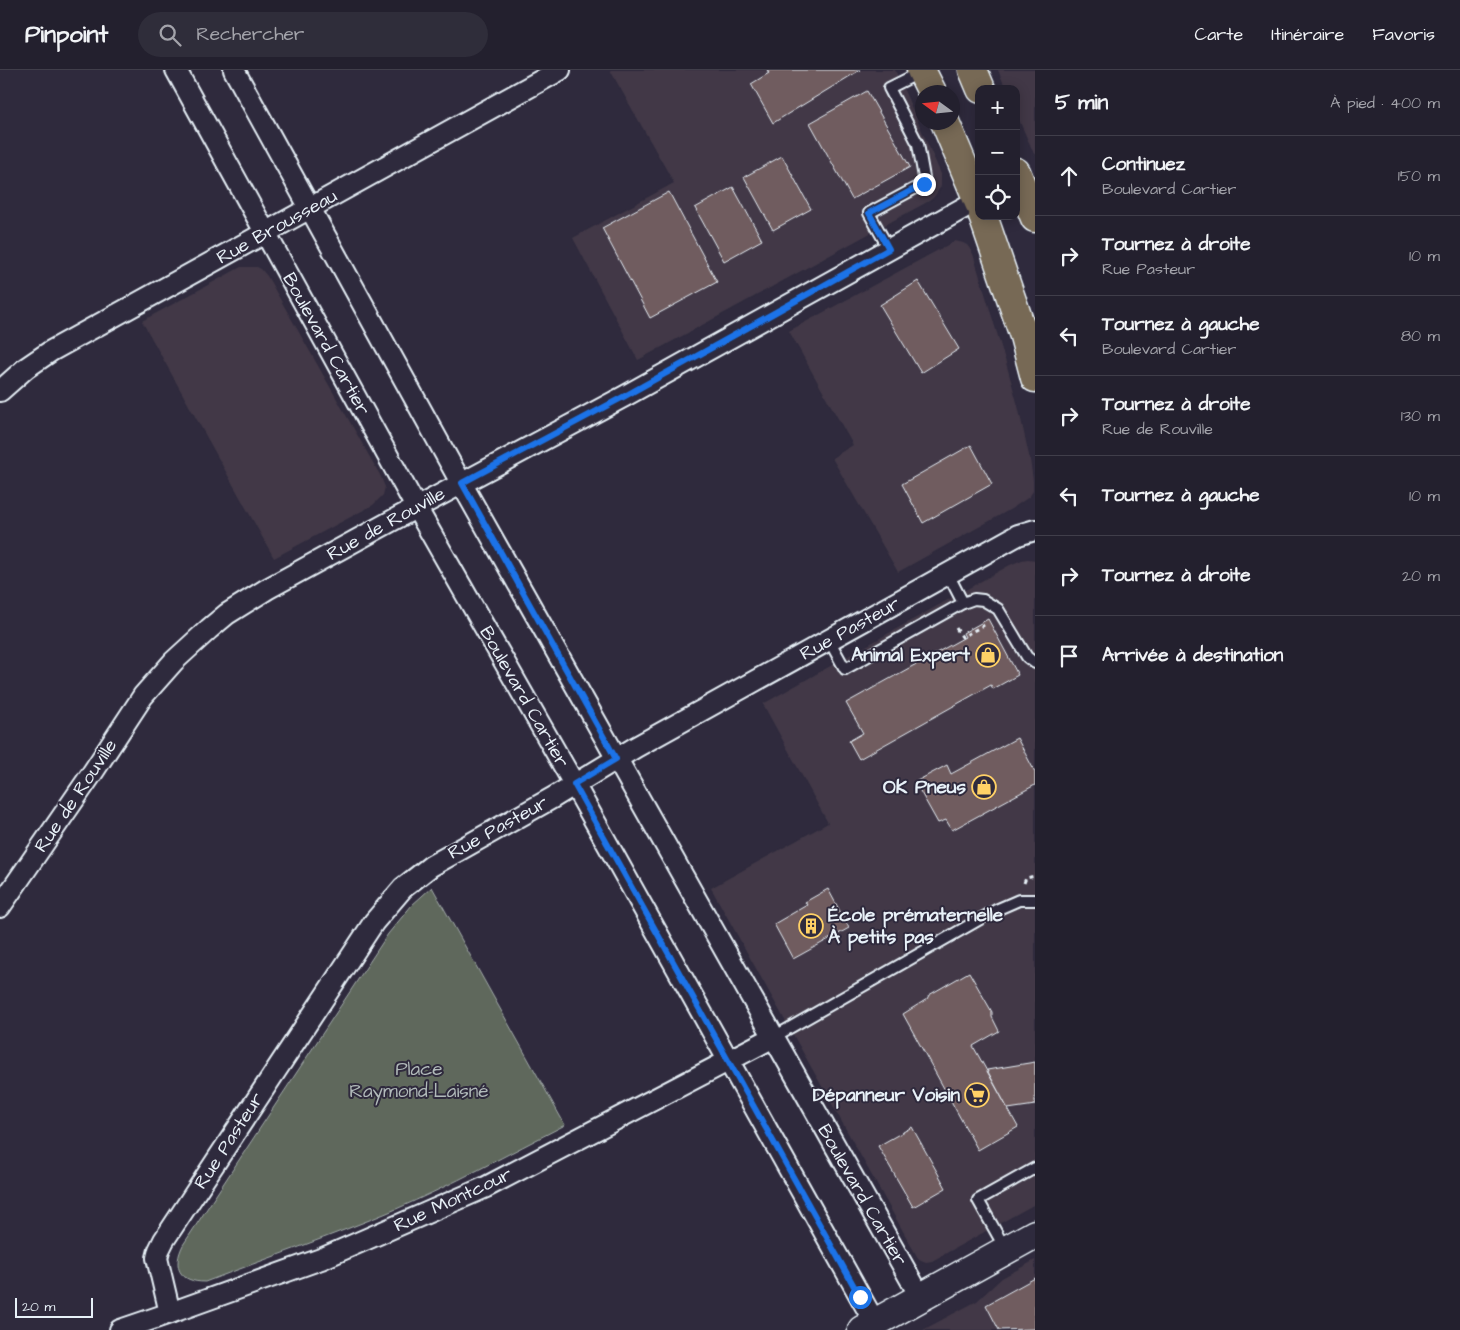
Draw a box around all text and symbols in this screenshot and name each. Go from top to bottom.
search box [138,12,488,57]
text: Pinpoint [25,18,108,52]
icon: search [156,21,184,49]
text: Rechercher [196,21,304,48]
text: Carte [1194,22,1243,47]
text: Itinéraire [1271,22,1344,47]
text: Favoris [1372,22,1435,47]
north arrow [915,85,960,130]
map controls [975,85,1020,220]
button: + [975,85,1020,130]
text: 5 min [1055,88,1108,117]
text: À pied · 400 m [1330,92,1440,114]
button: − [975,130,1020,175]
text: Continuez [1102,151,1185,178]
icon: ahead [1055,162,1083,190]
text: 150 m [1398,165,1440,187]
route end [913,173,936,196]
button: locate [975,175,1020,220]
text: Boulevard Cartier [1102,178,1236,200]
street label: Rue Brousseau [212,183,342,271]
text: Tournez à droite [1102,231,1250,258]
icon: right [1055,242,1083,270]
text: 10 m [1409,245,1440,267]
text: Rue Pasteur [1102,258,1195,280]
street label: Boulevard Cartier [276,268,377,421]
text: Tournez à gauche [1102,311,1260,338]
icon: left [1055,322,1083,350]
text: 80 m [1401,325,1440,347]
text: Boulevard Cartier [1102,338,1236,360]
text: Tournez à droite [1102,391,1250,418]
icon: right [1055,402,1083,430]
text: 130 m [1401,405,1440,427]
text: Rue de Rouville [1102,418,1213,440]
street label: Rue de Rouville [322,480,450,568]
icon: left [1055,482,1083,510]
text: Tournez à gauche [1102,482,1260,509]
text: 10 m [1409,485,1440,507]
icon: right [1055,562,1083,590]
text: Tournez à droite [1102,562,1250,589]
text: 20 m [1402,565,1440,587]
street label: Rue Pasteur [795,590,905,668]
street label: Boulevard Cartier [472,621,576,773]
place label: Animal Expert [851,642,970,669]
shop icon: Animal Expert [975,642,1001,668]
icon: arrive [1055,642,1083,670]
text: Arrivée à destination [1102,642,1283,669]
street label: Rue de Rouville [28,734,124,858]
place label: OK Pneus [883,774,966,801]
shop icon: OK Pneus [971,774,997,800]
street label: Rue Pasteur [443,789,553,867]
place label: École prématernelle À petits pas [828,902,1004,951]
building icon: École prématernelle À petits pas [798,913,824,939]
park label: Place Raymond-Laisné [349,1056,489,1106]
place label: Dépanneur Voisin [813,1082,961,1109]
supermarket icon: Dépanneur Voisin [964,1082,990,1108]
street label: Rue Pasteur [188,1087,271,1195]
street label: Boulevard Cartier [810,1119,914,1271]
street label: Rue Montcour [390,1161,517,1239]
route start [849,1286,872,1309]
scale bar [15,1295,92,1318]
text: 20 m [22,1297,55,1317]

